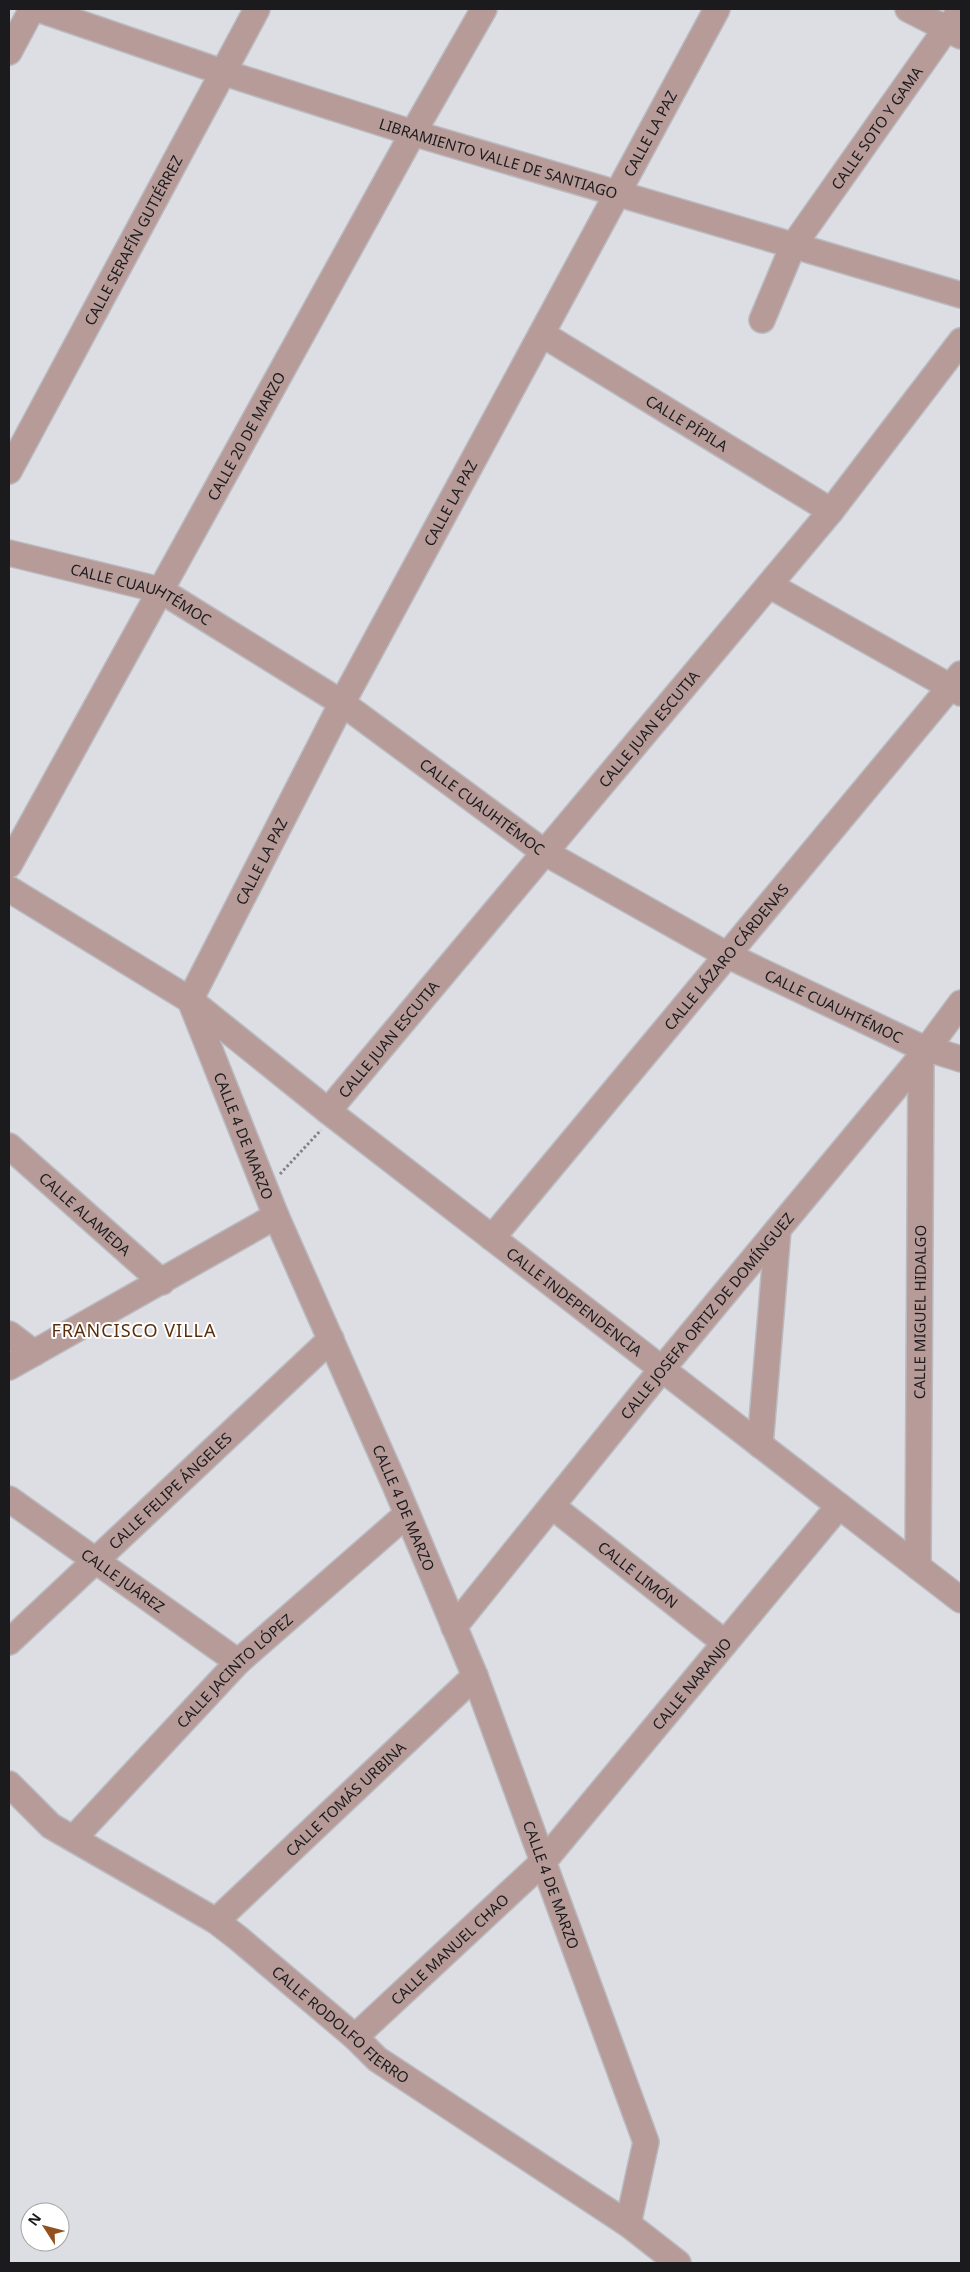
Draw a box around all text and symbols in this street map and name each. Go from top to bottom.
street label: CALLE SOTO Y GAMA [826,62,927,193]
street label: CALLE LA PAZ [618,87,681,180]
street label: LIBRAMIENTO VALLE DE SANTIAGO [377,113,620,203]
street label: CALLE SERAFÍN GUTIÉRREZ [79,152,187,329]
street label: CALLE 20 DE MARZO [202,368,289,504]
street label: CALLE PÍPILA [642,390,732,456]
street label: CALLE LA PAZ [419,456,481,549]
street label: CALLE CUAUHTÉMOC [69,558,216,630]
street label: CALLE JUAN ESCUTIA [594,666,704,791]
street label: CALLE CUAUHTÉMOC [416,754,549,860]
street label: CALLE LA PAZ [231,814,292,908]
street label: CALLE LÁZARO CÁRDENAS [659,879,793,1034]
street label: CALLE CUAUHTÉMOC [762,964,907,1047]
street label: CALLE JUAN ESCUTIA [334,976,444,1102]
street label: CALLE 4 DE MARZO [210,1069,278,1202]
street label: CALLE ALAMEDA [35,1168,136,1260]
street label: CALLE JOSEFA ORTIZ DE DOMÍNGUEZ [616,1208,798,1423]
street label: CALLE MIGUEL HIDALGO [909,1225,930,1399]
street label: CALLE INDEPENDENCIA [503,1243,647,1361]
district label: FRANCISCO VILLA [51,1318,217,1342]
street label: CALLE FELIPE ÁNGELES [104,1428,236,1553]
street label: CALLE 4 DE MARZO [368,1441,440,1574]
street label: CALLE LIMÓN [594,1536,682,1612]
street label: CALLE JUÁREZ [77,1544,169,1617]
street label: CALLE JACINTO LÓPEZ [172,1609,297,1732]
street label: CALLE NARANJO [647,1633,736,1734]
street label: CALLE TOMÁS URBINA [281,1737,410,1860]
street label: CALLE 4 DE MARZO [519,1818,584,1952]
street label: CALLE MANUEL CHAO [386,1889,513,2009]
street label: CALLE RODOLFO FIERRO [268,1961,413,2088]
north arrow [20,2202,70,2252]
text: N [23,2209,45,2229]

